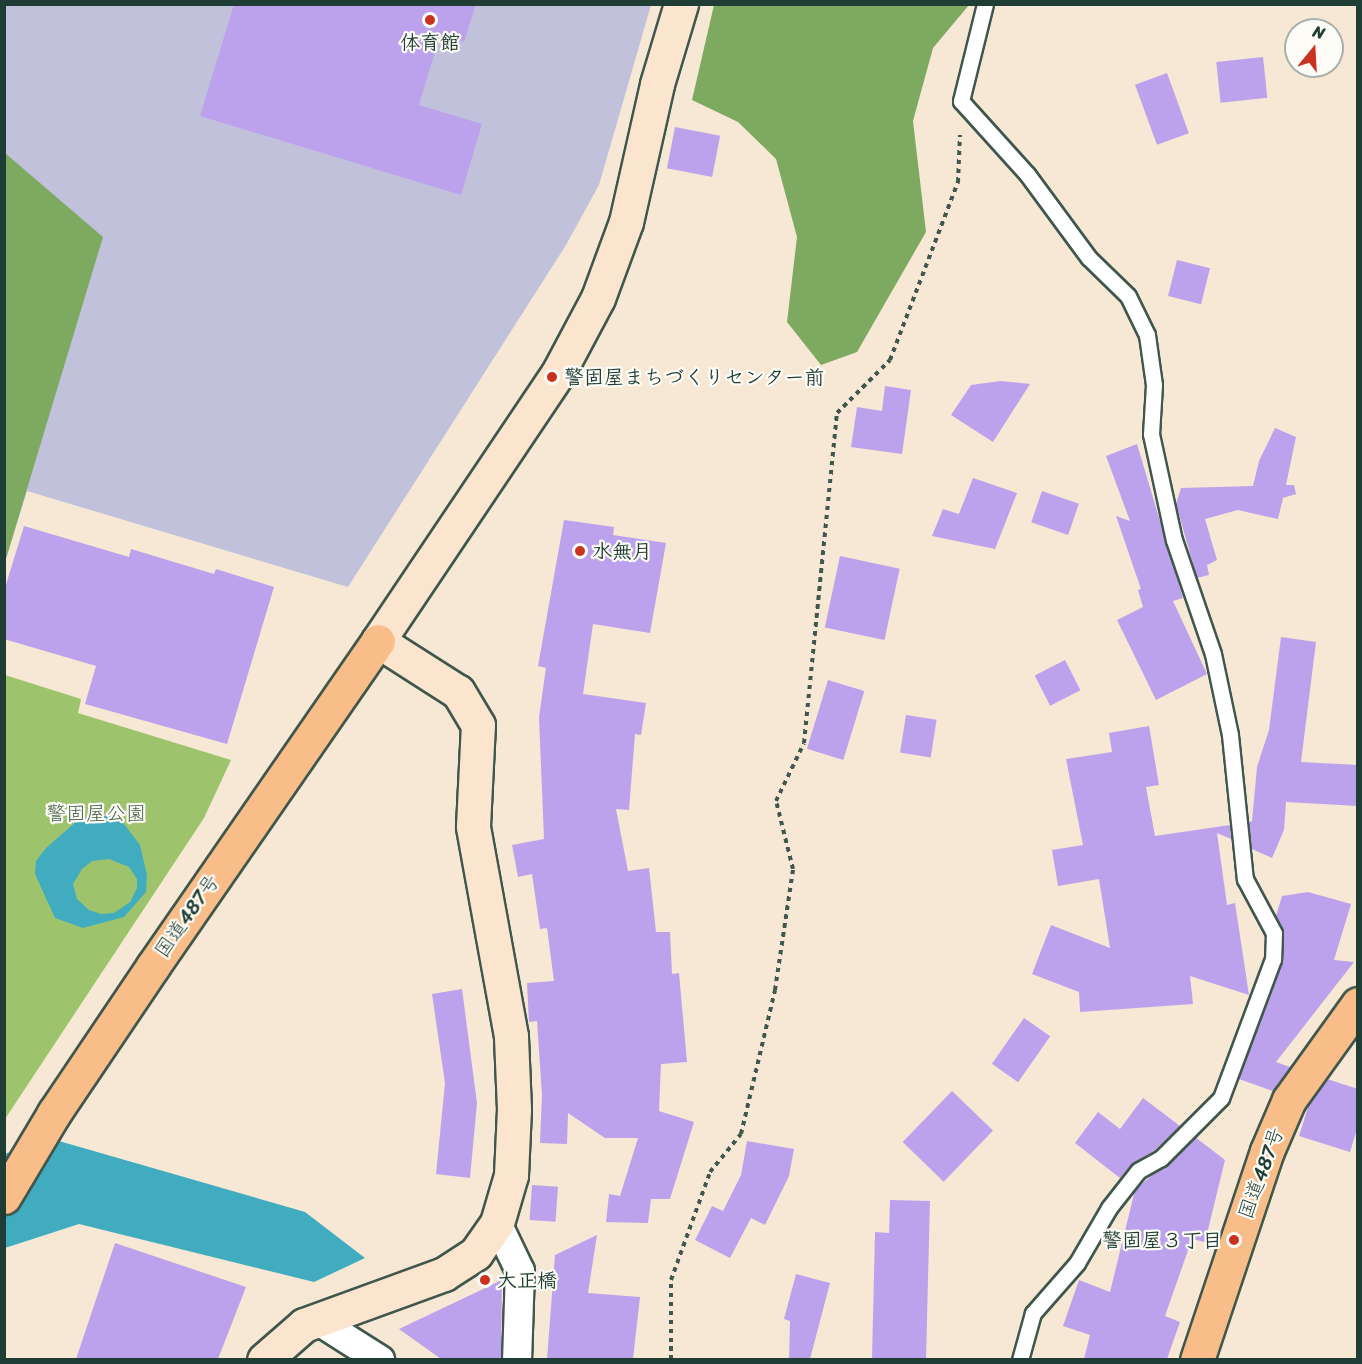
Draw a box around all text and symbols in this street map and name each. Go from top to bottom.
marker: 体育館 [423,13,437,27]
text: N [1309,17,1329,48]
north arrow [1284,18,1344,78]
place label: 体育館 [400,30,460,54]
place label: 警固屋まちづくりセンター前 [564,365,824,389]
marker: 警固屋まちづくりセンター前 [545,370,559,384]
place label: 水無月 [592,539,652,563]
marker: 水無月 [573,544,587,558]
park label: 警固屋公園 [46,801,146,825]
street label: 国道487号 [150,870,224,962]
street label: 国道487号 [1233,1124,1289,1222]
place label: 警固屋３丁目 [1102,1228,1222,1252]
marker: 警固屋３丁目 [1227,1233,1241,1247]
place label: 大正橋 [497,1268,557,1292]
marker: 大正橋 [478,1273,492,1287]

